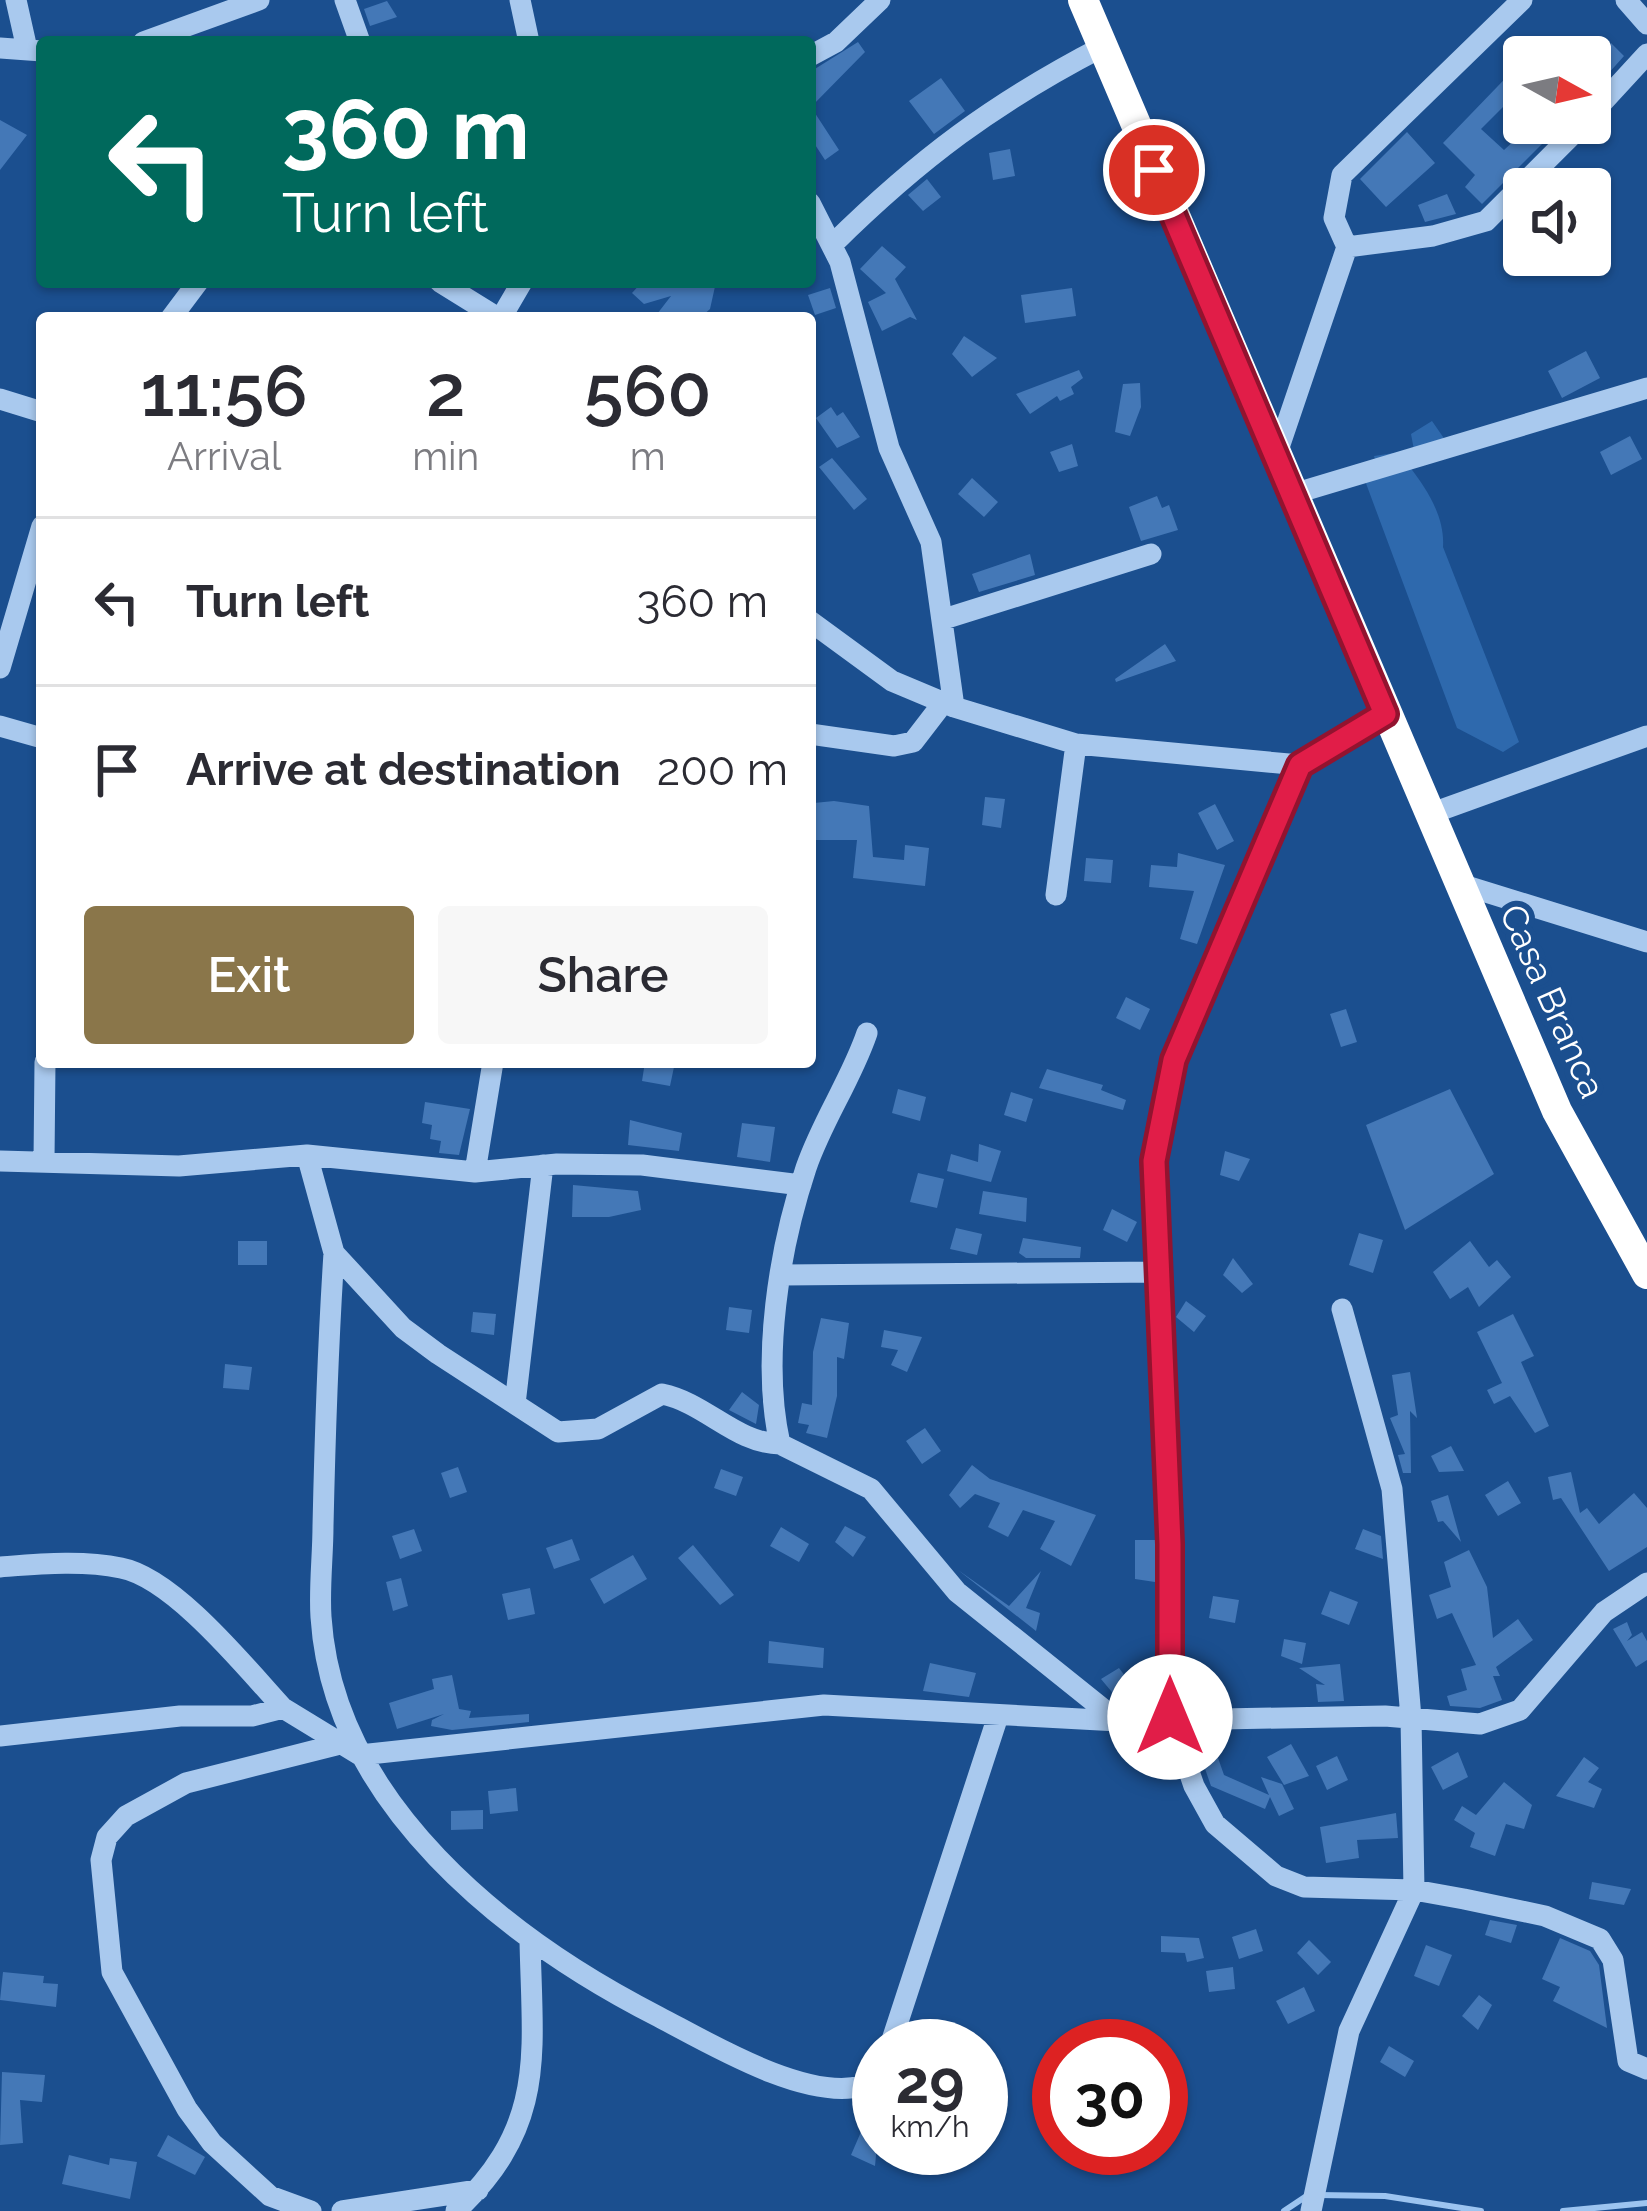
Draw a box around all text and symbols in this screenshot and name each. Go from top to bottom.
north arrow [1503,36,1611,144]
map controls [1503,36,1611,276]
text: 360 m [282,80,530,179]
icon: left [84,84,240,240]
pin [1103,119,1205,221]
icon: arrive [1121,137,1187,203]
button: sound [1503,168,1611,276]
text: Turn left [282,181,489,245]
text: 11:56 [141,348,308,433]
text: 2 [426,348,466,433]
text: 560 [584,348,711,433]
text: Arrival [167,433,281,479]
text: min [412,433,479,479]
text: m [630,433,666,479]
icon: left [84,569,150,635]
text: Turn left [186,575,369,628]
text: 360 m [636,575,768,628]
icon: arrive [84,737,150,803]
text: Arrive at destination [186,743,621,796]
text: 200 m [657,743,788,796]
street label: Casa Branca [1492,898,1614,1104]
button: Exit [84,906,414,1044]
button: Share [438,906,768,1044]
position arrow [1107,1654,1233,1780]
speed limit sign: 30 [1032,2019,1188,2175]
text: 29 [895,2047,965,2117]
text: km/h [890,2109,970,2144]

